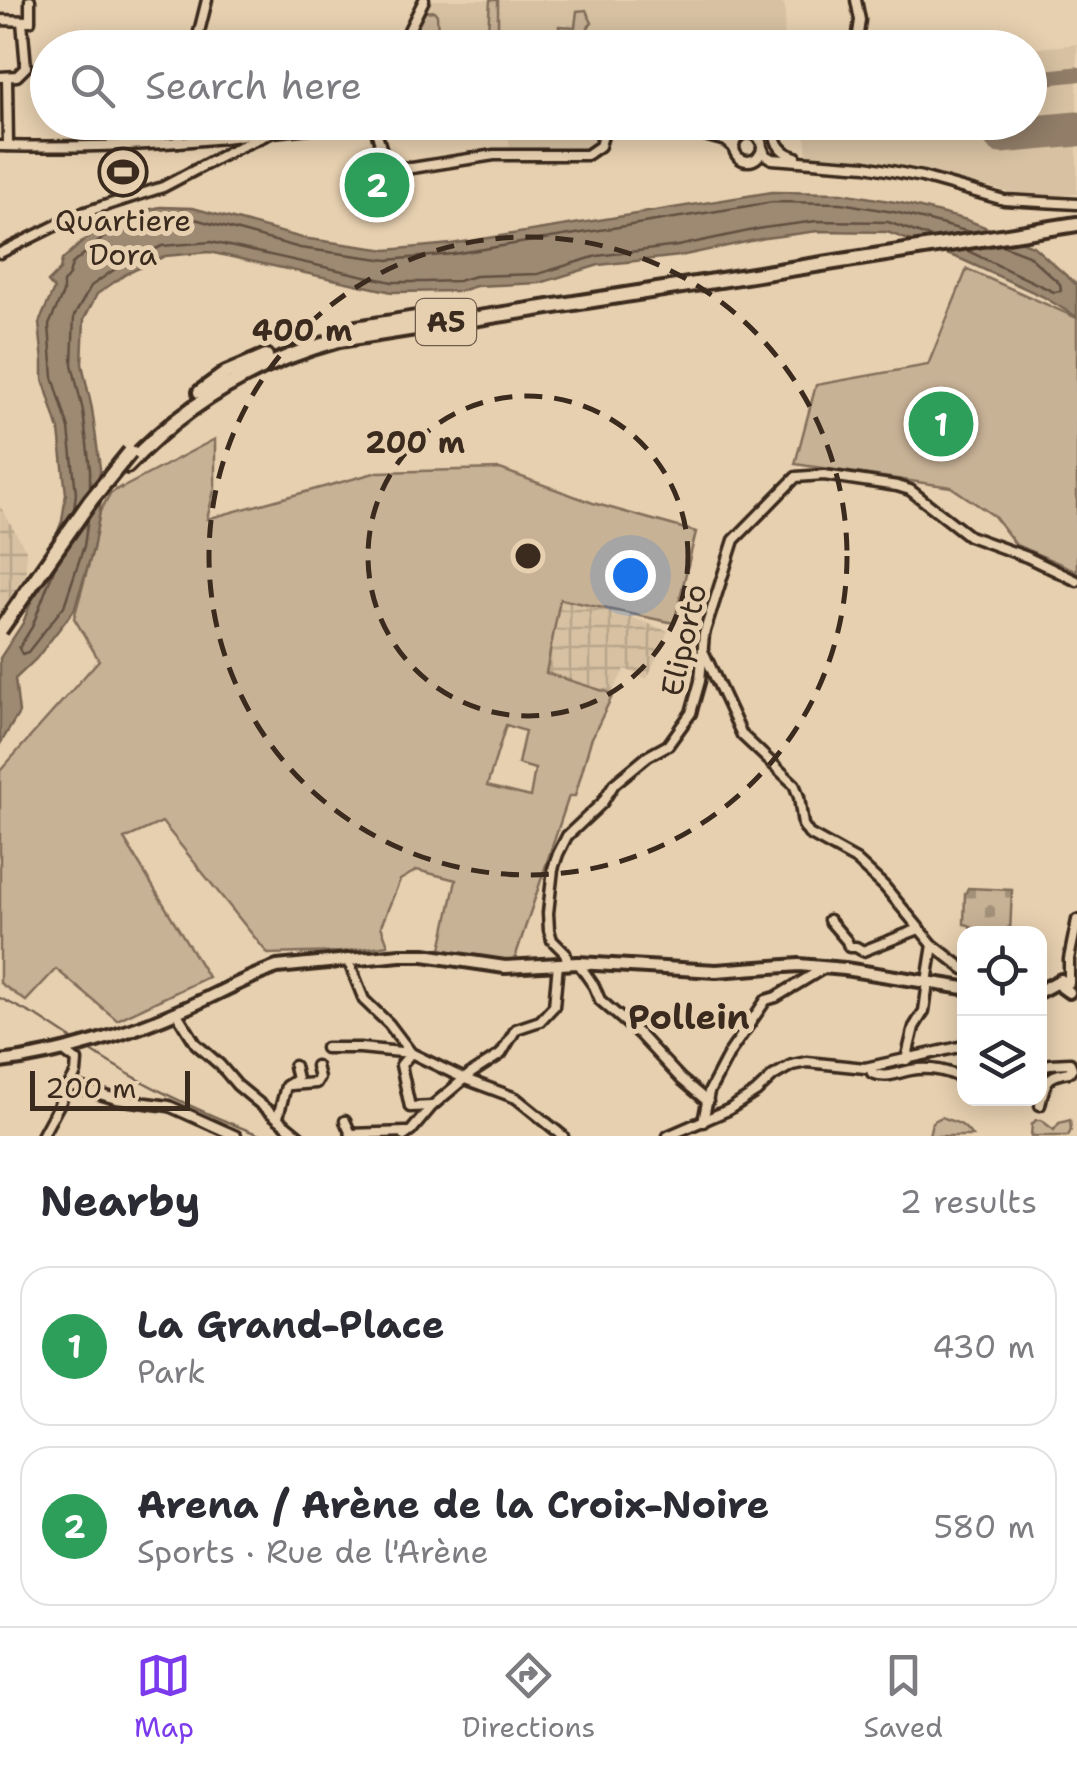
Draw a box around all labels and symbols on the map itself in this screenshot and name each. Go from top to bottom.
sports icon: Quartiere Dora [97,146,149,198]
pin: 2 [344,148,410,222]
place label: Quartiere Dora [55,200,191,275]
road number: A5 [416,299,476,345]
text: 400 m [252,310,352,351]
pin: 1 [908,386,974,462]
text: 200 m [365,422,465,463]
centre of rings [510,538,546,574]
your location [605,550,656,601]
street label: Eliporto [651,580,716,700]
district label: Pollein [628,993,750,1040]
scale bar [30,1066,190,1110]

